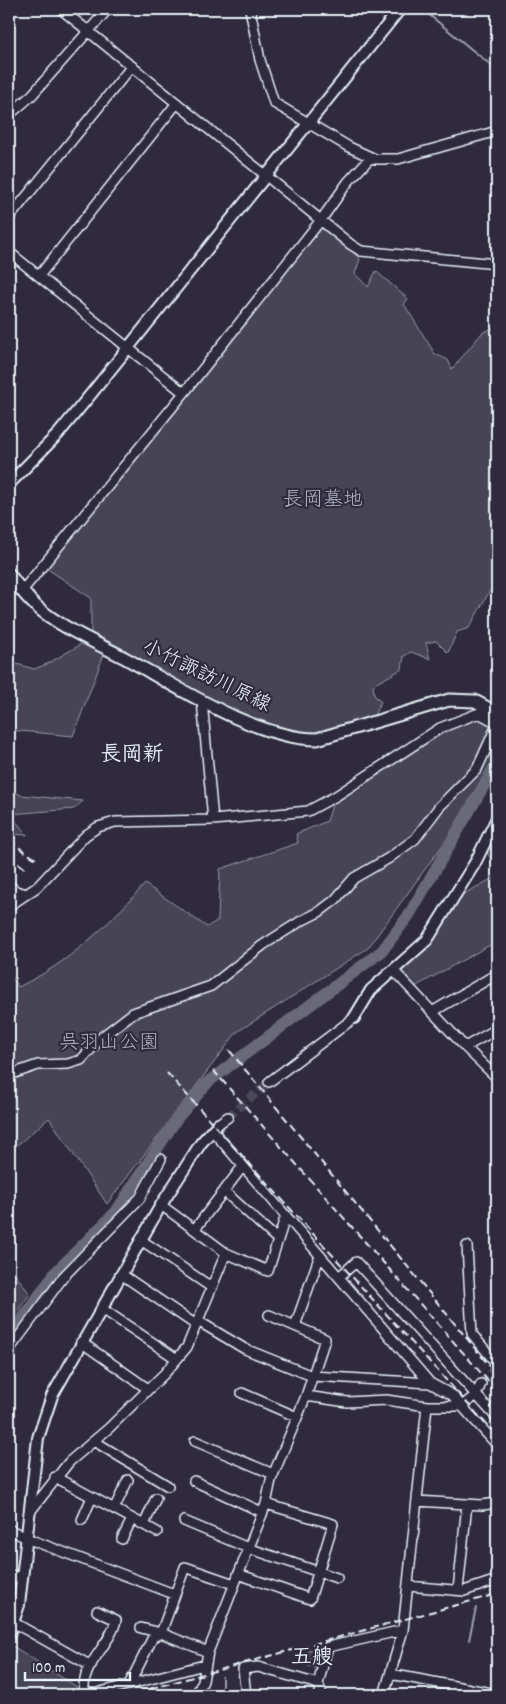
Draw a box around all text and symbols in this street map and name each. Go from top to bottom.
park label: 長岡墓地 [283,487,363,515]
street label: 小竹諏訪川原線 [137,634,275,720]
district label: 長岡新 [101,741,164,771]
park label: 呉羽山公園 [59,1030,159,1058]
district label: 五艘 [291,1644,333,1674]
scale bar [25,1649,130,1681]
text: 100 m [32,1658,65,1680]

